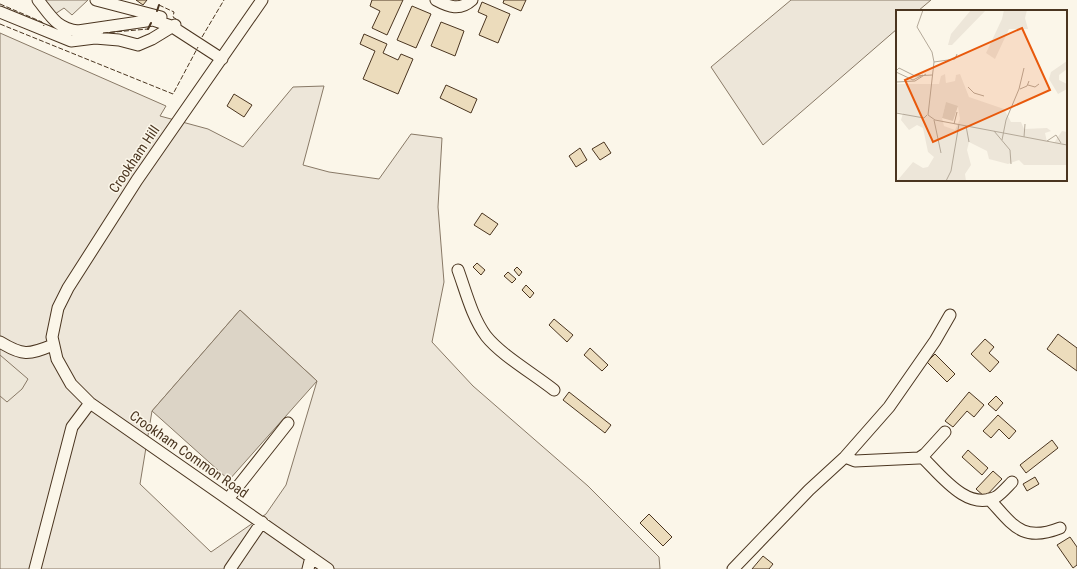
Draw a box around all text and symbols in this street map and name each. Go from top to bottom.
inset map [896,10,1067,181]
street label: Crookham Hill [106,122,162,196]
street label: Crookham Common Road [127,407,251,501]

